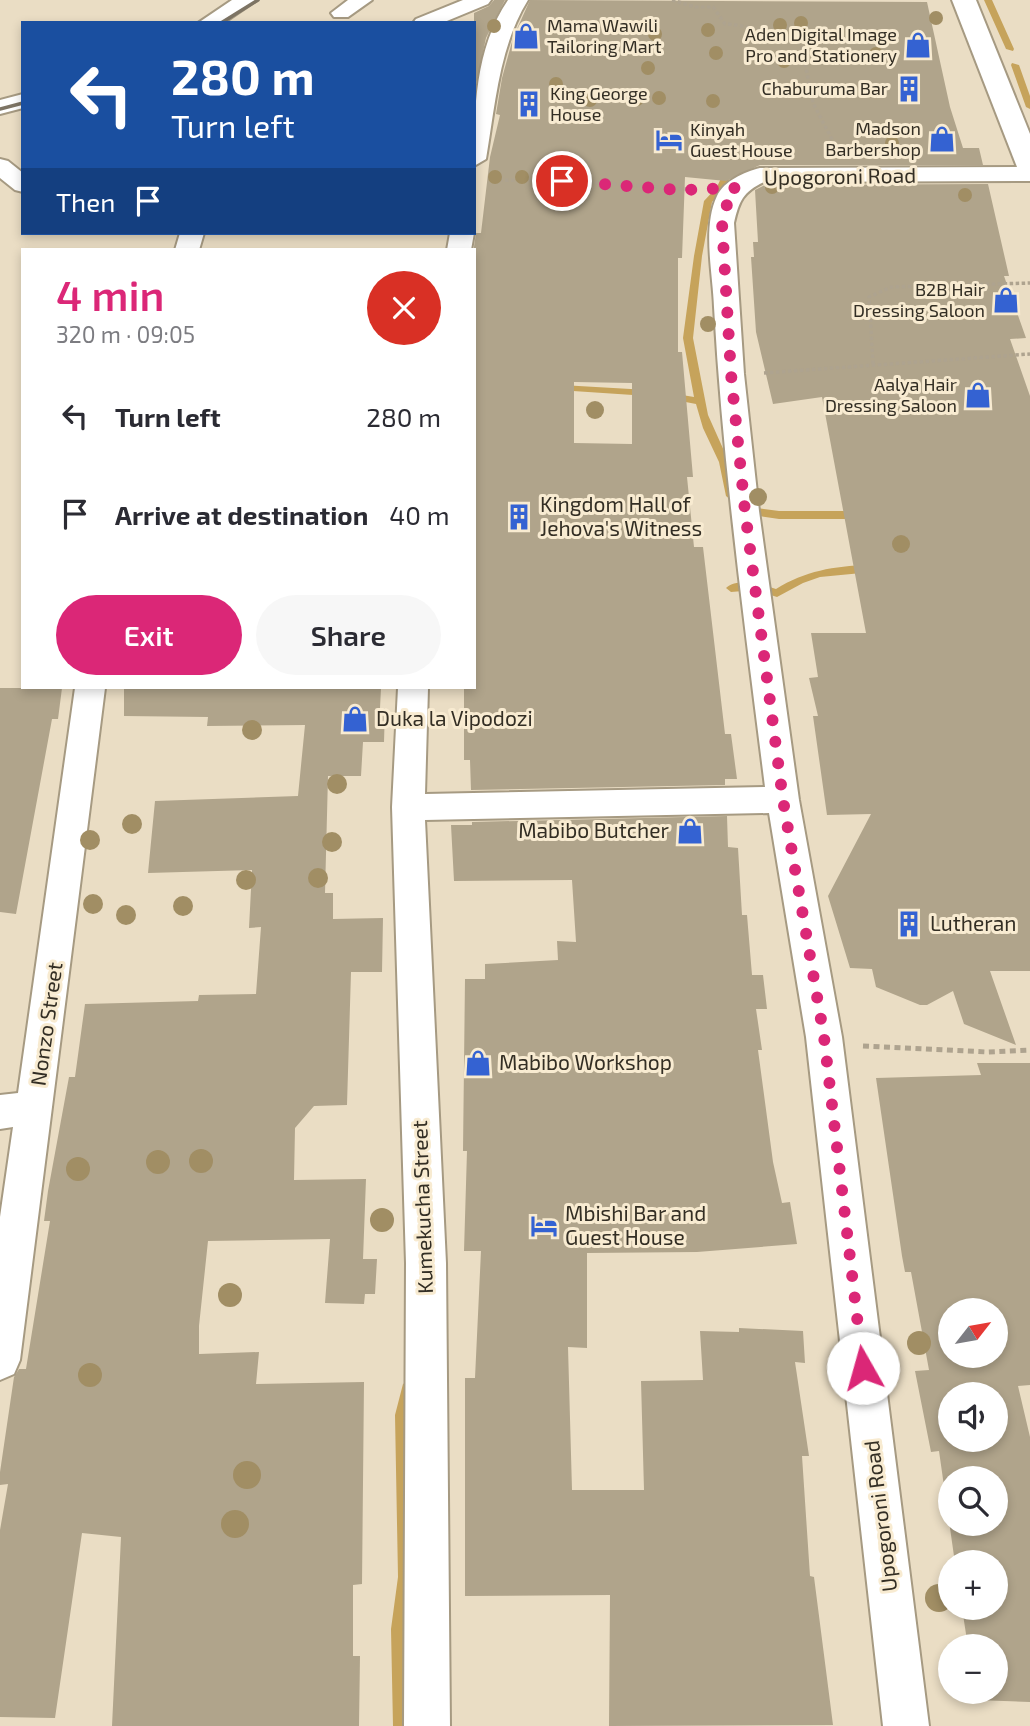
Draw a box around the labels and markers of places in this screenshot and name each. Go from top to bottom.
place label: Mama Wawili Tailoring Mart [547,14,662,57]
shop icon: Mama Wawili Tailoring Mart [511,21,541,51]
place label: Aden Digital Image Pro and Stationery [745,23,897,66]
shop icon: Aden Digital Image Pro and Stationery [903,30,933,60]
building icon: Chaburuma Bar [894,74,924,104]
place label: Chaburuma Bar [761,77,888,99]
place label: King George House [550,82,648,125]
building icon: King George House [514,89,544,119]
place label: Madson Barbershop [825,117,921,160]
place label: Kinyah Guest House [690,118,793,161]
shop icon: Madson Barbershop [927,124,957,154]
hotel icon: Kinyah Guest House [654,125,684,155]
pin [532,151,592,211]
place label: B2B Hair Dressing Saloon [853,278,985,321]
shop icon: B2B Hair Dressing Saloon [991,285,1021,315]
place label: Aalya Hair Dressing Saloon [825,373,957,416]
shop icon: Aalya Hair Dressing Saloon [963,380,993,410]
place label: Kingdom Hall of Jehova's Witness [540,491,702,540]
building icon: Kingdom Hall of Jehova's Witness [504,502,534,532]
shop icon: Duka la Vipodozi [340,704,370,734]
place label: Duka la Vipodozi [376,705,533,730]
shop icon: Mabibo Butcher [675,816,705,846]
place label: Mabibo Butcher [518,817,670,842]
building icon: Lutheran [894,909,924,939]
place label: Lutheran [930,910,1016,935]
shop icon: Mabibo Workshop [463,1048,493,1078]
place label: Mabibo Workshop [499,1049,672,1074]
place label: Mbishi Bar and Guest House [565,1200,706,1249]
hotel icon: Mbishi Bar and Guest House [529,1211,559,1241]

